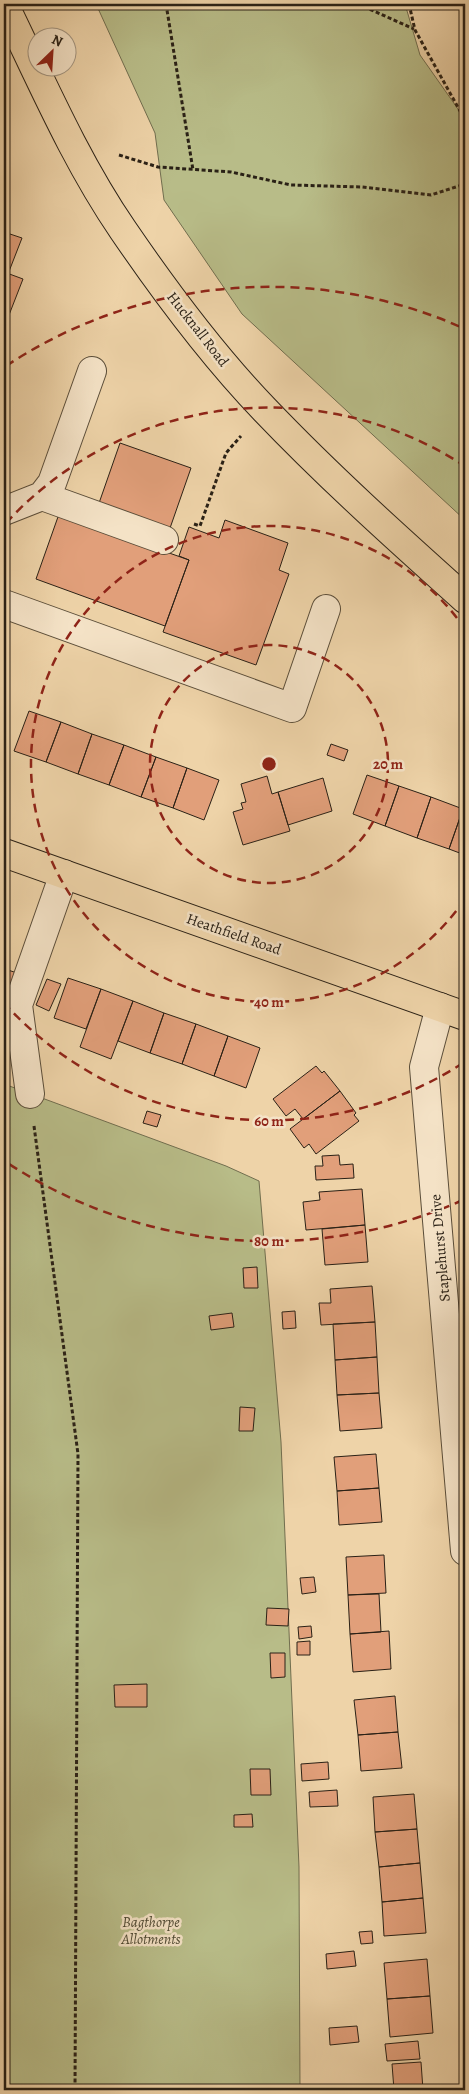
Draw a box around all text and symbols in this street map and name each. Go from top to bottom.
north arrow [28,28,78,78]
text: N [49,30,66,51]
street label: Hucknall Road [162,287,234,371]
text: 20 m [373,754,403,774]
centre of rings [260,755,278,773]
street label: Heathfield Road [184,908,285,960]
text: 40 m [254,992,284,1012]
text: 60 m [254,1111,284,1131]
street label: Staplehurst Drive [425,1193,455,1303]
text: 80 m [254,1231,284,1251]
park label: Bagthorpe Allotments [120,1912,181,1949]

